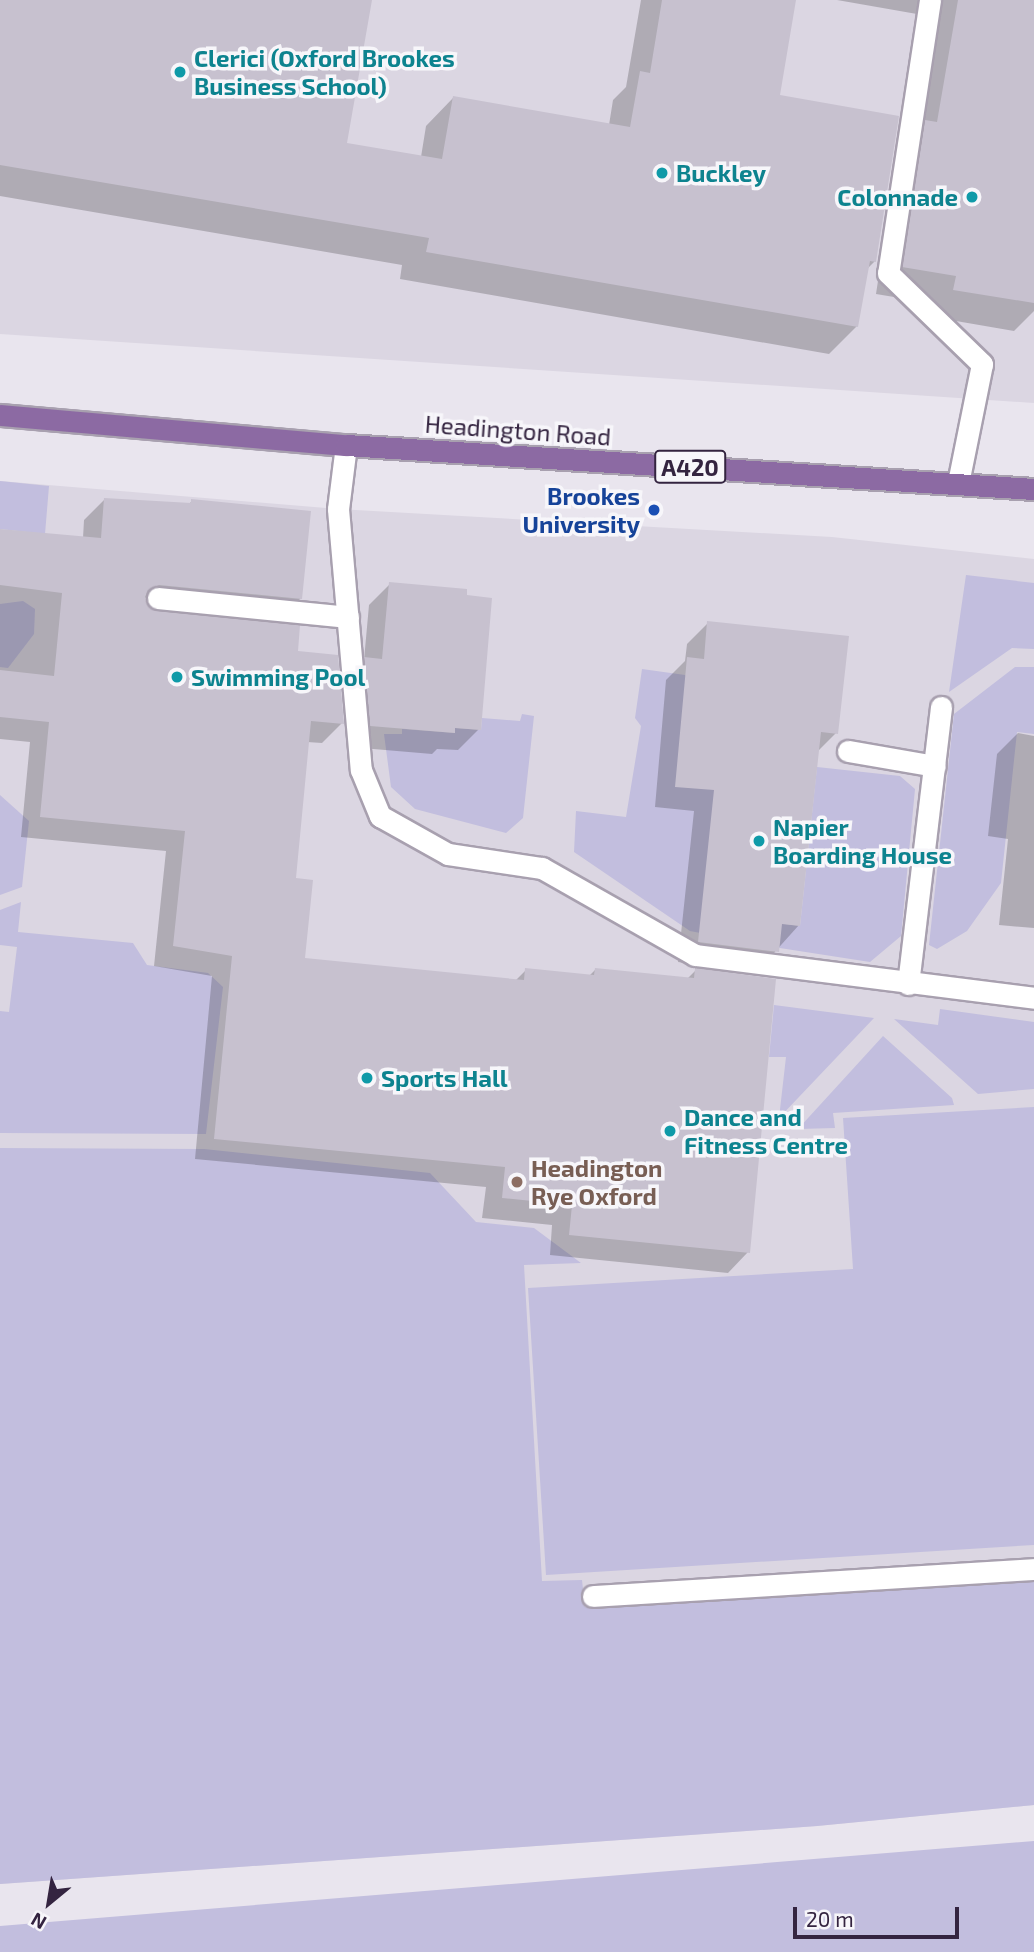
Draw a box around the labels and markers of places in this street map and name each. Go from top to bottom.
place label: Clerici (Oxford Brookes Business School) [194,44,455,100]
marker: Clerici (Oxford Brookes Business School) [172,64,188,80]
place label: Buckley [676,159,766,187]
marker: Buckley [654,165,670,181]
place label: Colonnade [837,183,958,211]
marker: Colonnade [964,189,980,205]
place label: Brookes University [523,482,640,538]
marker: Brookes University [646,502,662,518]
place label: Swimming Pool [191,663,365,691]
marker: Swimming Pool [169,669,185,685]
place label: Napier Boarding House [773,813,952,869]
marker: Napier Boarding House [751,833,767,849]
place label: Sports Hall [381,1064,508,1092]
marker: Sports Hall [359,1070,375,1086]
place label: Dance and Fitness Centre [684,1103,848,1159]
marker: Dance and Fitness Centre [662,1123,678,1139]
place label: Headington Rye Oxford [531,1154,663,1210]
marker: Headington Rye Oxford [509,1174,525,1190]

